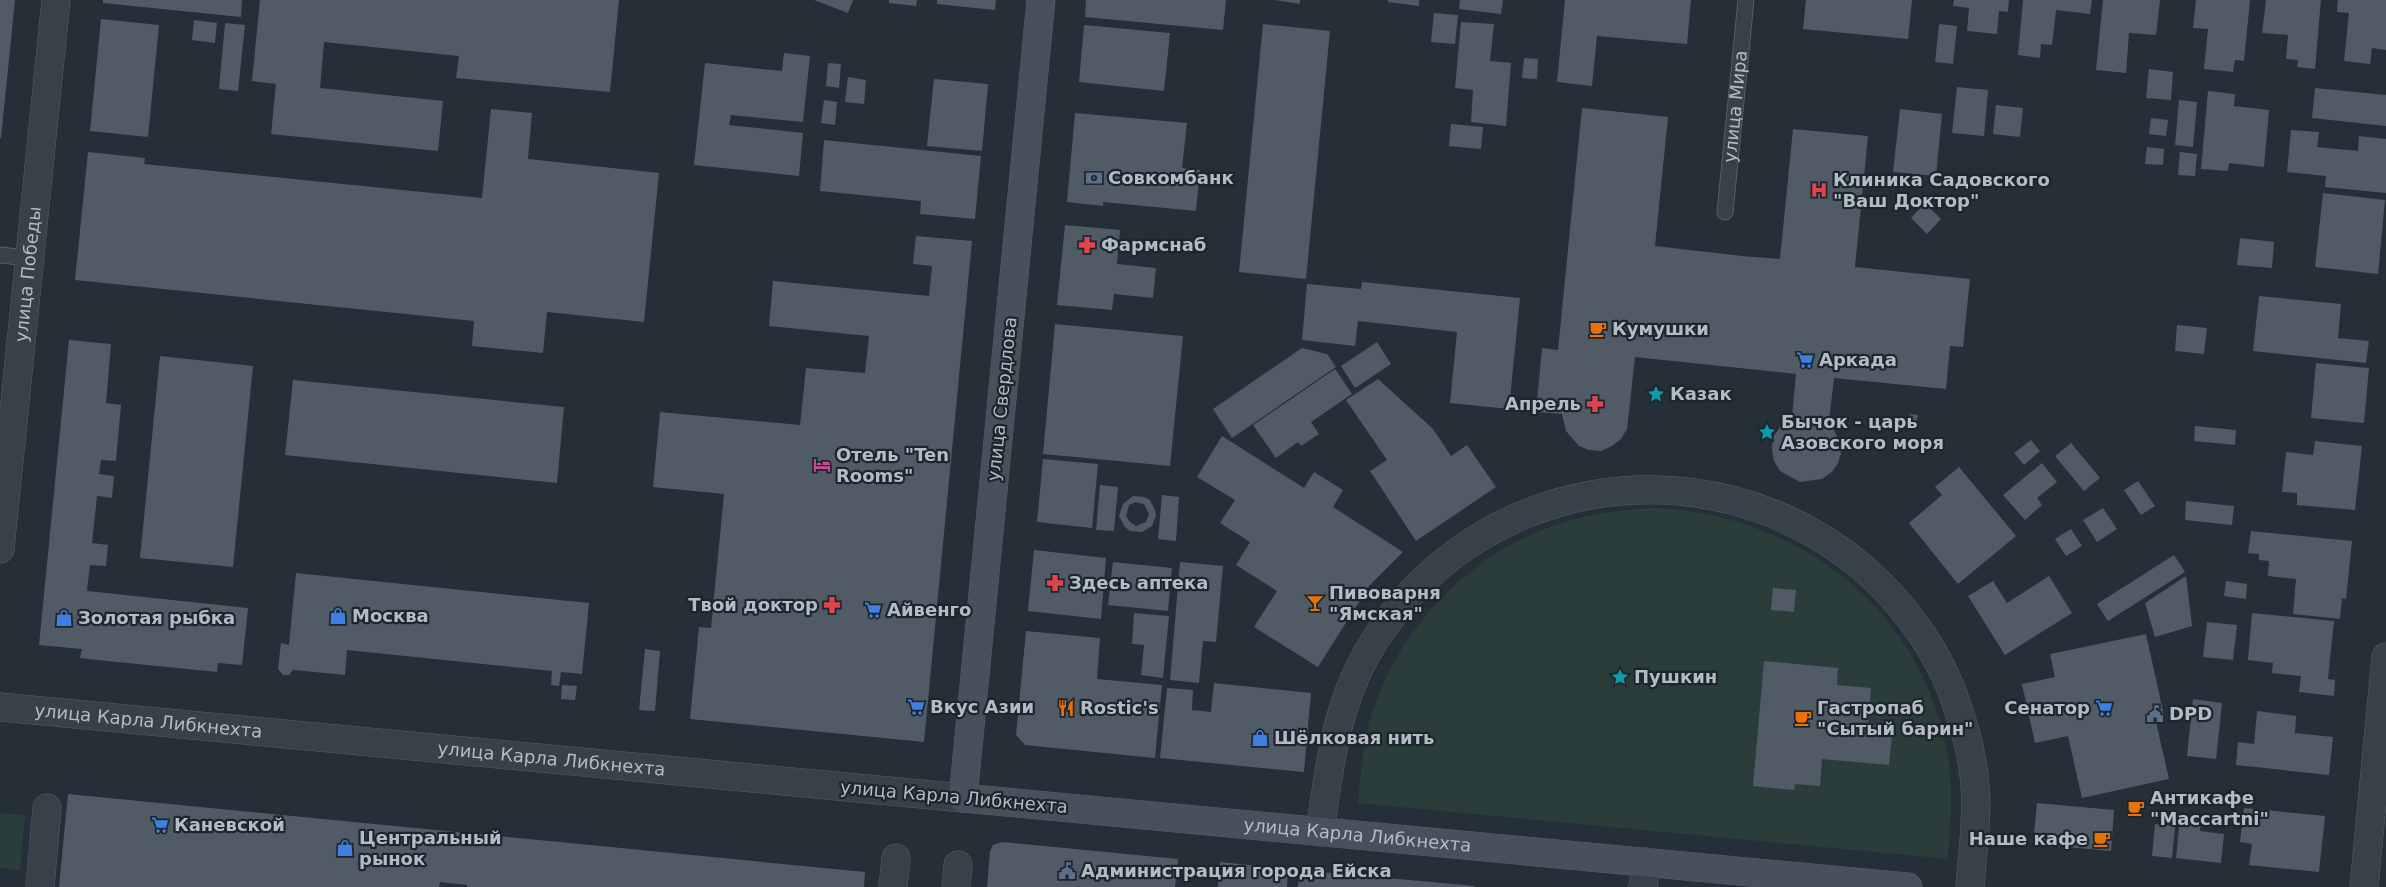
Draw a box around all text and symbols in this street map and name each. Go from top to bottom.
street label: улица Мира [1719,49,1751,164]
place label: Совкомбанк [1108,167,1234,188]
bank icon: Совкомбанк [1084,168,1104,188]
place label: Клиника Садовского "Ваш Доктор" [1833,169,2050,211]
hospital icon: Клиника Садовского "Ваш Доктор" [1809,180,1829,200]
street label: улица Победы [10,205,45,343]
place label: Фармснаб [1101,234,1206,255]
pharmacy icon: Фармснаб [1077,235,1097,255]
street label: улица Свердлова [982,316,1021,482]
place label: Кумушки [1612,318,1709,339]
cafe icon: Кумушки [1588,319,1608,339]
place label: Аркада [1819,349,1897,370]
supermarket icon: Аркада [1795,350,1815,370]
place label: Казак [1670,383,1732,404]
place icon: Казак [1646,384,1666,404]
place label: Апрель [1505,393,1581,414]
pharmacy icon: Апрель [1585,394,1605,414]
place label: Бычок - царь Азовского моря [1781,411,1944,453]
place icon: Бычок - царь Азовского моря [1757,422,1777,442]
place label: Отель "Ten Rooms" [836,444,949,486]
hotel icon: Отель "Ten Rooms" [812,455,832,475]
place label: Здесь аптека [1069,572,1208,593]
pharmacy icon: Здесь аптека [1045,573,1065,593]
place label: Пивоварня "Ямская" [1329,582,1441,624]
bar icon: Пивоварня "Ямская" [1305,593,1325,613]
place label: Твой доктор [688,594,818,615]
pharmacy icon: Твой доктор [822,595,842,615]
place label: Айвенго [887,599,971,620]
supermarket icon: Айвенго [863,600,883,620]
place label: Москва [352,605,429,626]
shop icon: Москва [328,606,348,626]
place label: Золотая рыбка [78,607,235,628]
shop icon: Золотая рыбка [54,608,74,628]
place label: Пушкин [1634,666,1717,687]
place icon: Пушкин [1610,667,1630,687]
place label: Вкус Азии [930,696,1034,717]
supermarket icon: Вкус Азии [906,697,926,717]
place label: Rostic's [1080,697,1159,718]
place label: Гастропаб "Сытый барин" [1817,697,1973,739]
place label: Сенатор [2004,697,2090,718]
restaurant icon: Rostic's [1056,698,1076,718]
supermarket icon: Сенатор [2094,698,2114,718]
street label: улица Карла Либкнехта [34,699,263,742]
place label: DPD [2169,703,2212,724]
public building icon: DPD [2145,704,2165,724]
cafe icon: Гастропаб "Сытый барин" [1793,708,1813,728]
place label: Шёлковая нить [1274,727,1434,748]
shop icon: Шёлковая нить [1250,728,1270,748]
street label: улица Карла Либкнехта [437,737,666,780]
street label: улица Карла Либкнехта [839,776,1069,817]
place label: Антикафе "Maccartni" [2150,787,2269,829]
cafe icon: Антикафе "Maccartni" [2126,798,2146,818]
street label: улица Карла Либкнехта [1243,813,1472,856]
place label: Каневской [174,814,285,835]
supermarket icon: Каневской [150,815,170,835]
place label: Центральный рынок [359,827,502,869]
place label: Наше кафе [1969,828,2088,849]
cafe icon: Наше кафе [2092,829,2112,849]
shop icon: Центральный рынок [335,838,355,858]
place label: Администрация города Ейска [1081,860,1392,881]
public building icon: Администрация города Ейска [1057,861,1077,881]

